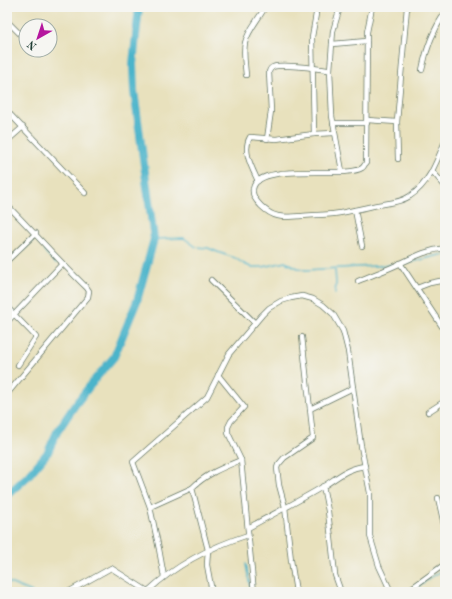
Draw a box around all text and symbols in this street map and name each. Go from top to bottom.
north arrow [18,18,58,58]
text: N [25,37,39,52]

